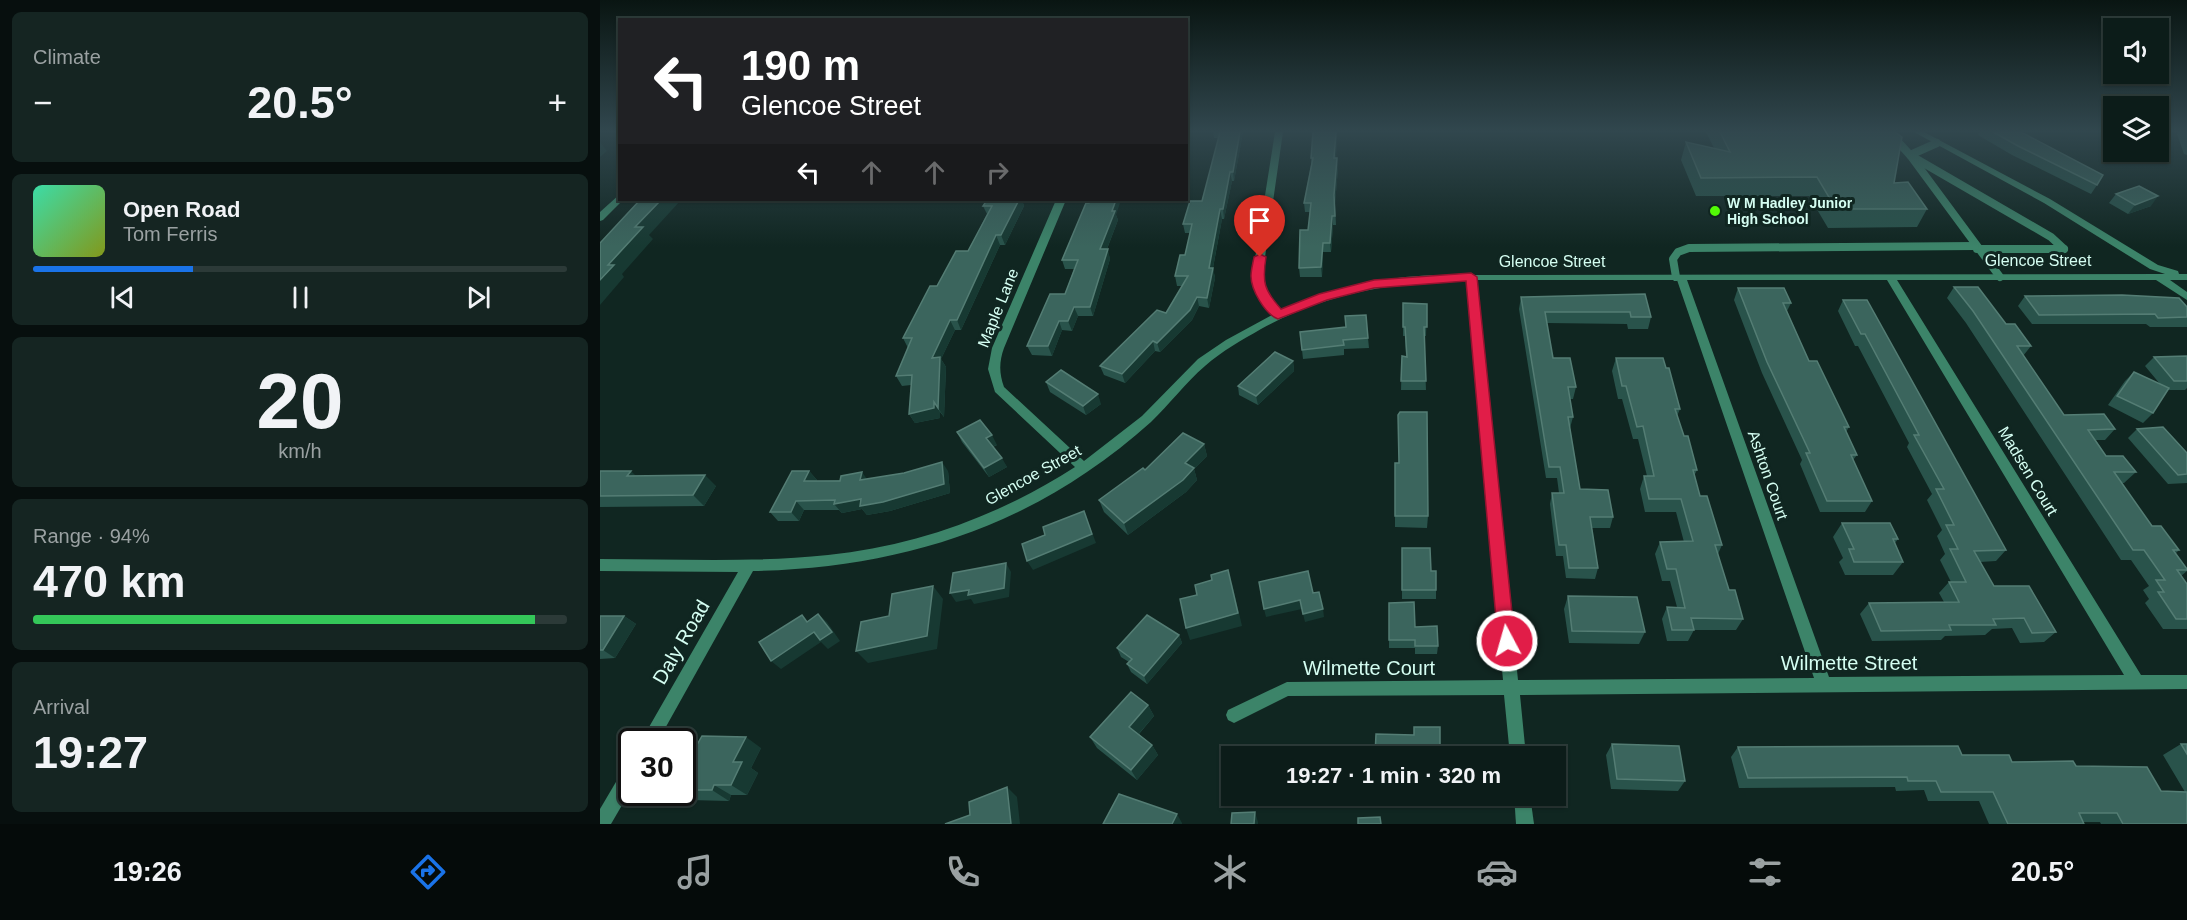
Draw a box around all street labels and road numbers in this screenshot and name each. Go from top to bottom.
street label: Glencoe Street [1985,252,2092,269]
street label: Glencoe Street [1499,253,1606,270]
street label: Maple Lane [974,266,1022,350]
street label: Madsen Court [1995,424,2061,519]
street label: Ashton Court [1745,428,1791,522]
street label: Glencoe Street [982,441,1084,508]
street label: Daly Road [648,596,714,688]
street label: Wilmette Street [1781,652,1918,674]
street label: Wilmette Court [1303,657,1436,679]

